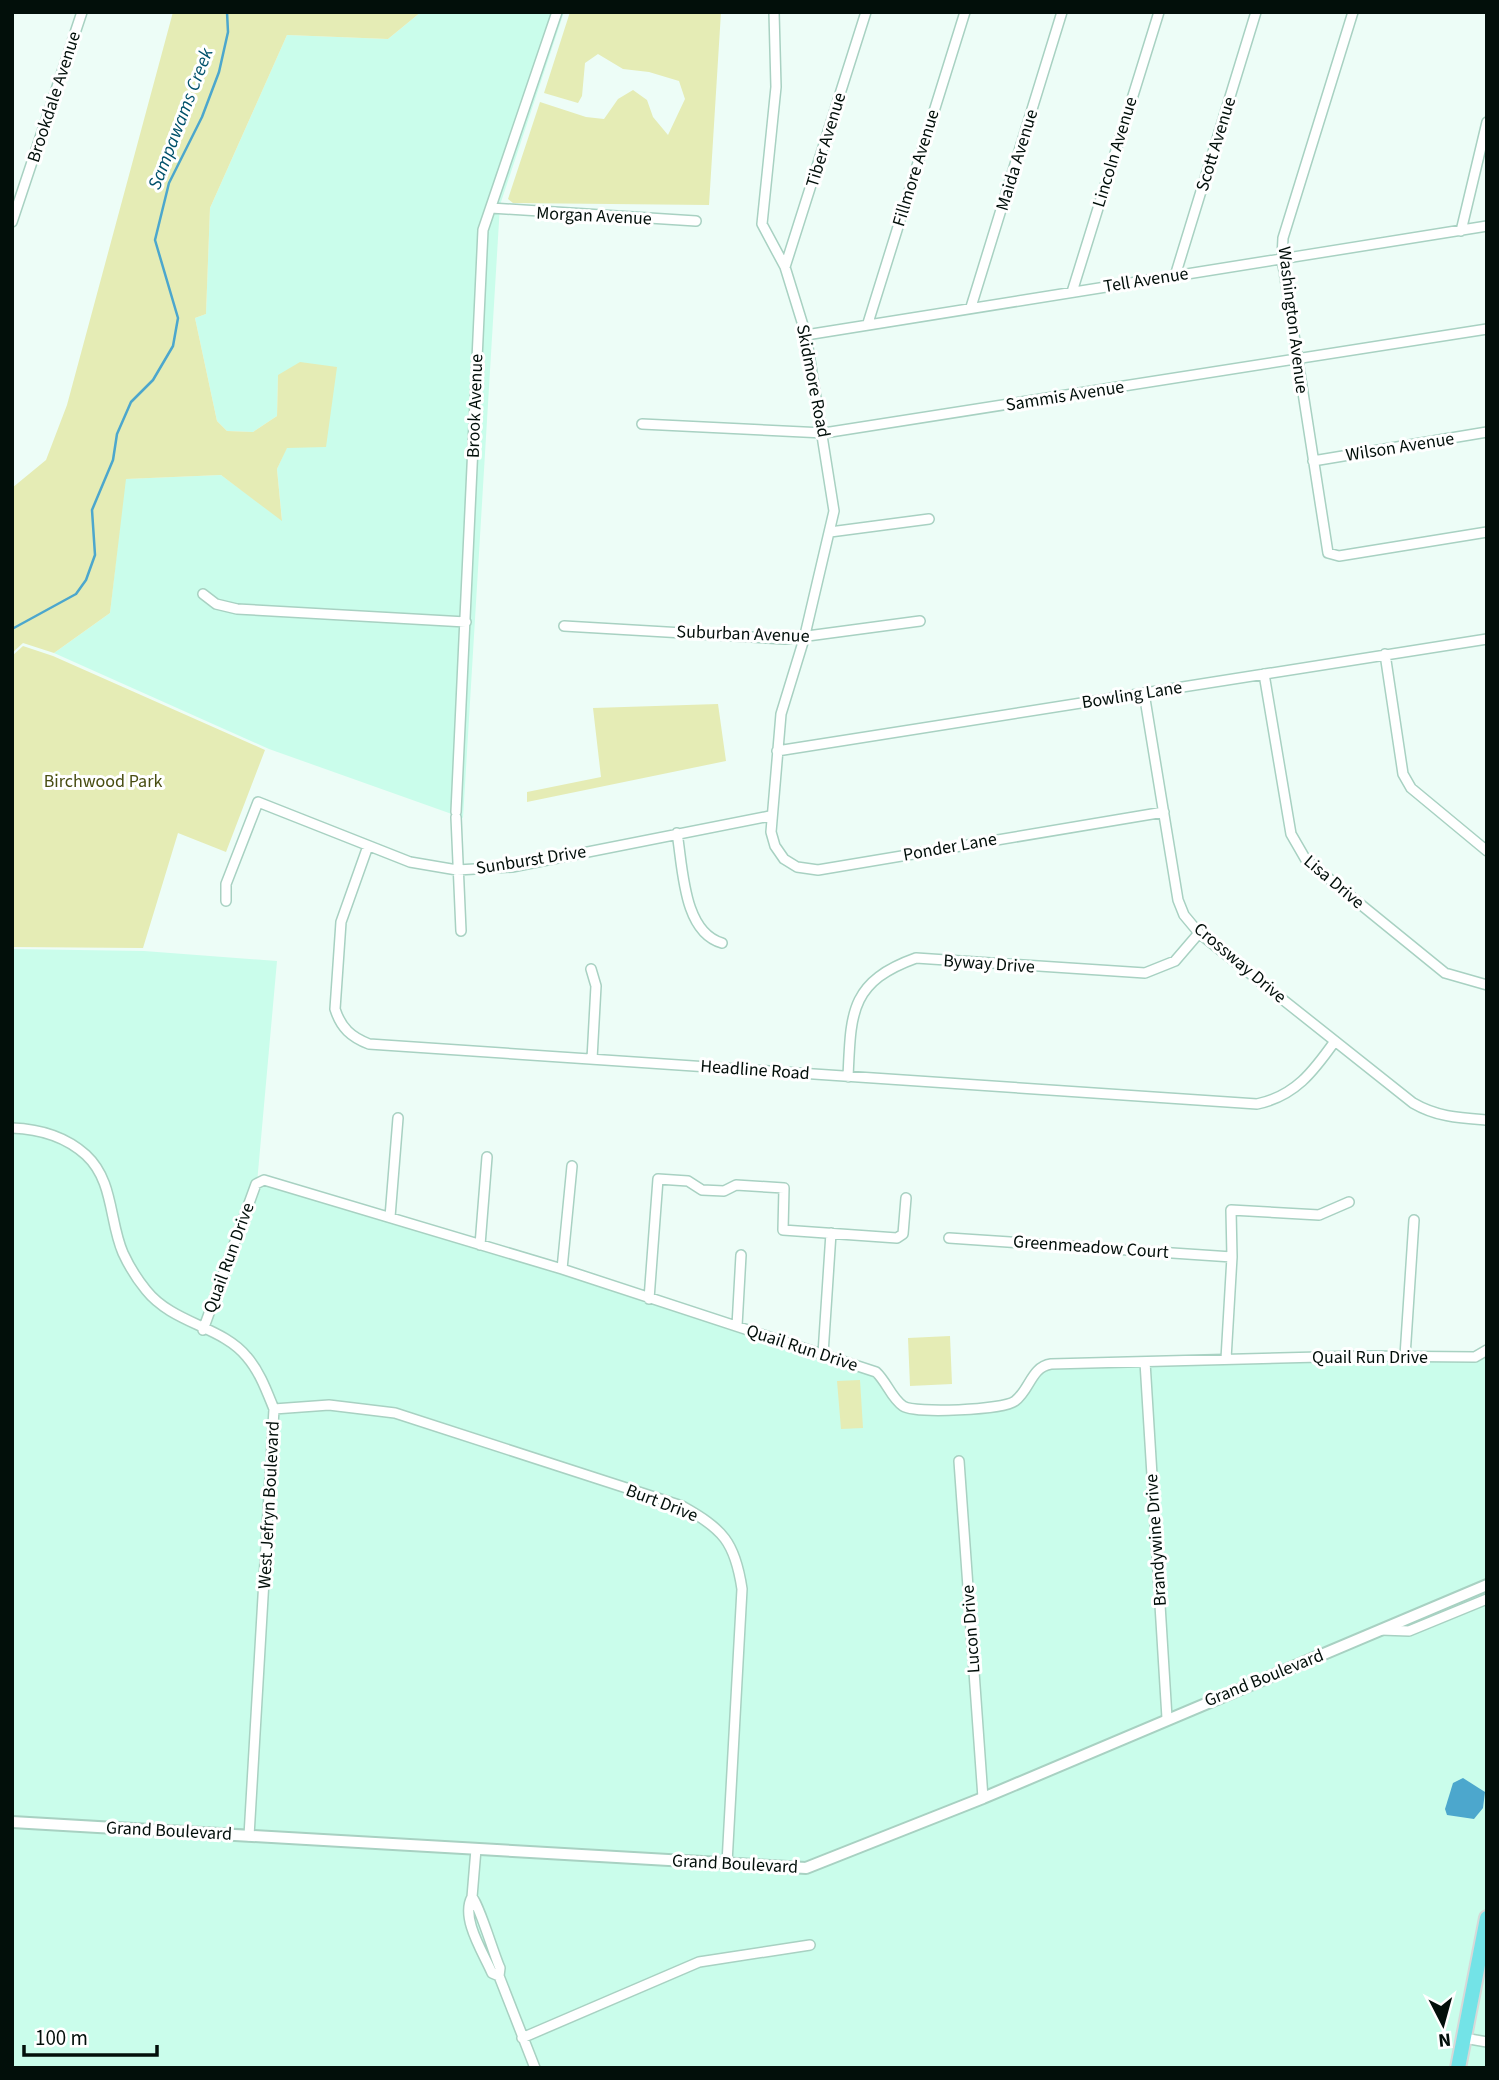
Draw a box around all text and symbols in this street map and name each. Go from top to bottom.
street label: Brookdale Avenue [21,28,87,166]
water label: Sampawams Creek [142,43,221,194]
street label: Tiber Avenue [800,89,852,191]
street label: Lincoln Avenue [1086,94,1144,210]
street label: Scott Avenue [1190,94,1242,194]
street label: Fillmore Avenue [886,106,946,230]
street label: Maida Avenue [990,106,1044,214]
street label: Morgan Avenue [536,200,652,232]
street label: Washington Avenue [1272,245,1314,395]
street label: Tell Avenue [1102,261,1190,299]
street label: Skidmore Road [790,322,836,440]
street label: Brook Avenue [461,353,489,458]
street label: Sammis Avenue [1004,374,1126,418]
street label: Wilson Avenue [1344,426,1456,468]
street label: Suburban Avenue [676,619,810,649]
street label: Bowling Lane [1080,675,1184,715]
park label: Birchwood Park [44,769,162,794]
street label: Ponder Lane [901,826,999,868]
street label: Sunburst Drive [474,839,588,881]
street label: Lisa Drive [1298,849,1370,915]
street label: Crossway Drive [1188,917,1292,1009]
street label: Byway Drive [942,948,1036,980]
street label: Headline Road [700,1054,810,1086]
street label: Quail Run Drive [197,1199,261,1317]
street label: Greenmeadow Court [1012,1229,1170,1265]
street label: Quail Run Drive [743,1318,861,1378]
street label: Quail Run Drive [1312,1345,1428,1370]
street label: West Jefryn Boulevard [252,1420,286,1590]
street label: Brandywine Drive [1139,1473,1173,1607]
street label: Burt Drive [622,1478,702,1528]
street label: Lucon Drive [955,1584,987,1674]
street label: Grand Boulevard [1201,1643,1327,1713]
street label: Grand Boulevard [105,1815,233,1847]
street label: Grand Boulevard [671,1848,799,1880]
north arrow [1408,1989,1478,2059]
scale bar [24,2014,158,2058]
text: 100 m [35,2023,88,2053]
text: N [1437,2025,1452,2054]

